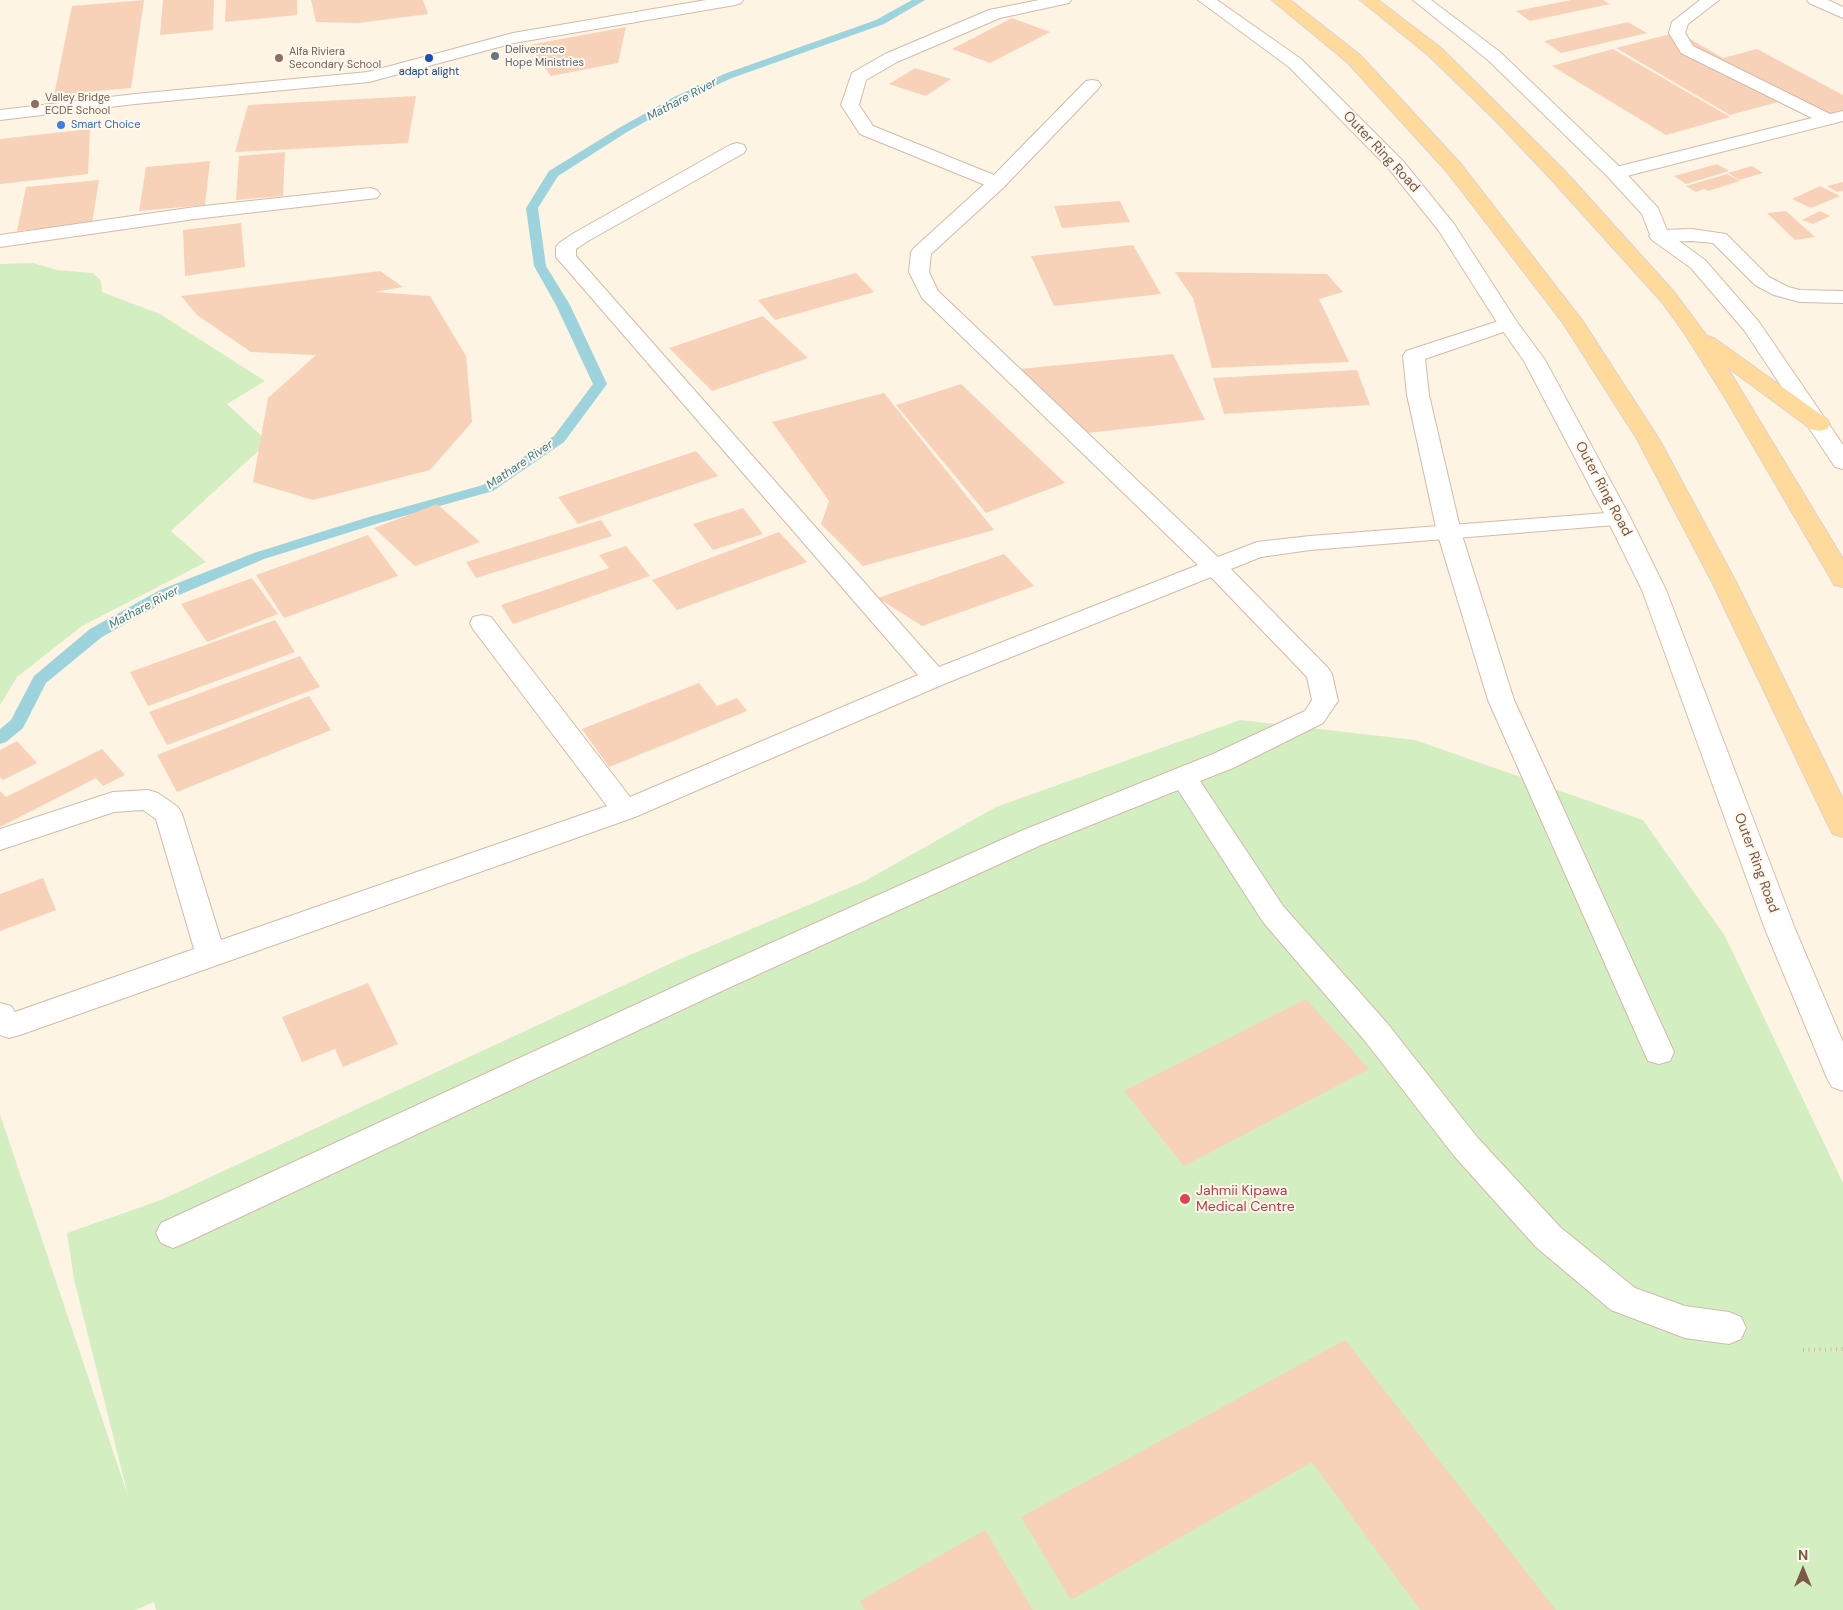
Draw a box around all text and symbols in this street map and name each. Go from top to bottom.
place label: Deliverence Hope Ministries [505,43,584,69]
place label: Alfa Riviera Secondary School [289,45,381,71]
marker: Deliverence Hope Ministries [489,50,501,62]
marker: Alfa Riviera Secondary School [273,52,285,64]
marker: adapt alight [423,52,435,64]
place label: adapt alight [399,65,459,79]
water label: Mathare River [645,76,719,124]
place label: Valley Bridge ECDE School [45,91,110,117]
marker: Valley Bridge ECDE School [29,98,41,110]
street label: Outer Ring Road [1339,108,1423,196]
place label: Smart Choice [71,118,140,132]
marker: Smart Choice [55,119,67,131]
water label: Mathare River [484,438,556,492]
street label: Outer Ring Road [1571,439,1635,539]
water label: Mathare River [107,584,181,632]
street label: Outer Ring Road [1730,811,1782,915]
place label: Jahmii Kipawa Medical Centre [1196,1183,1295,1216]
marker: Jahmii Kipawa Medical Centre [1178,1192,1192,1206]
north arrow [1778,1545,1828,1595]
text: N [1798,1546,1808,1564]

